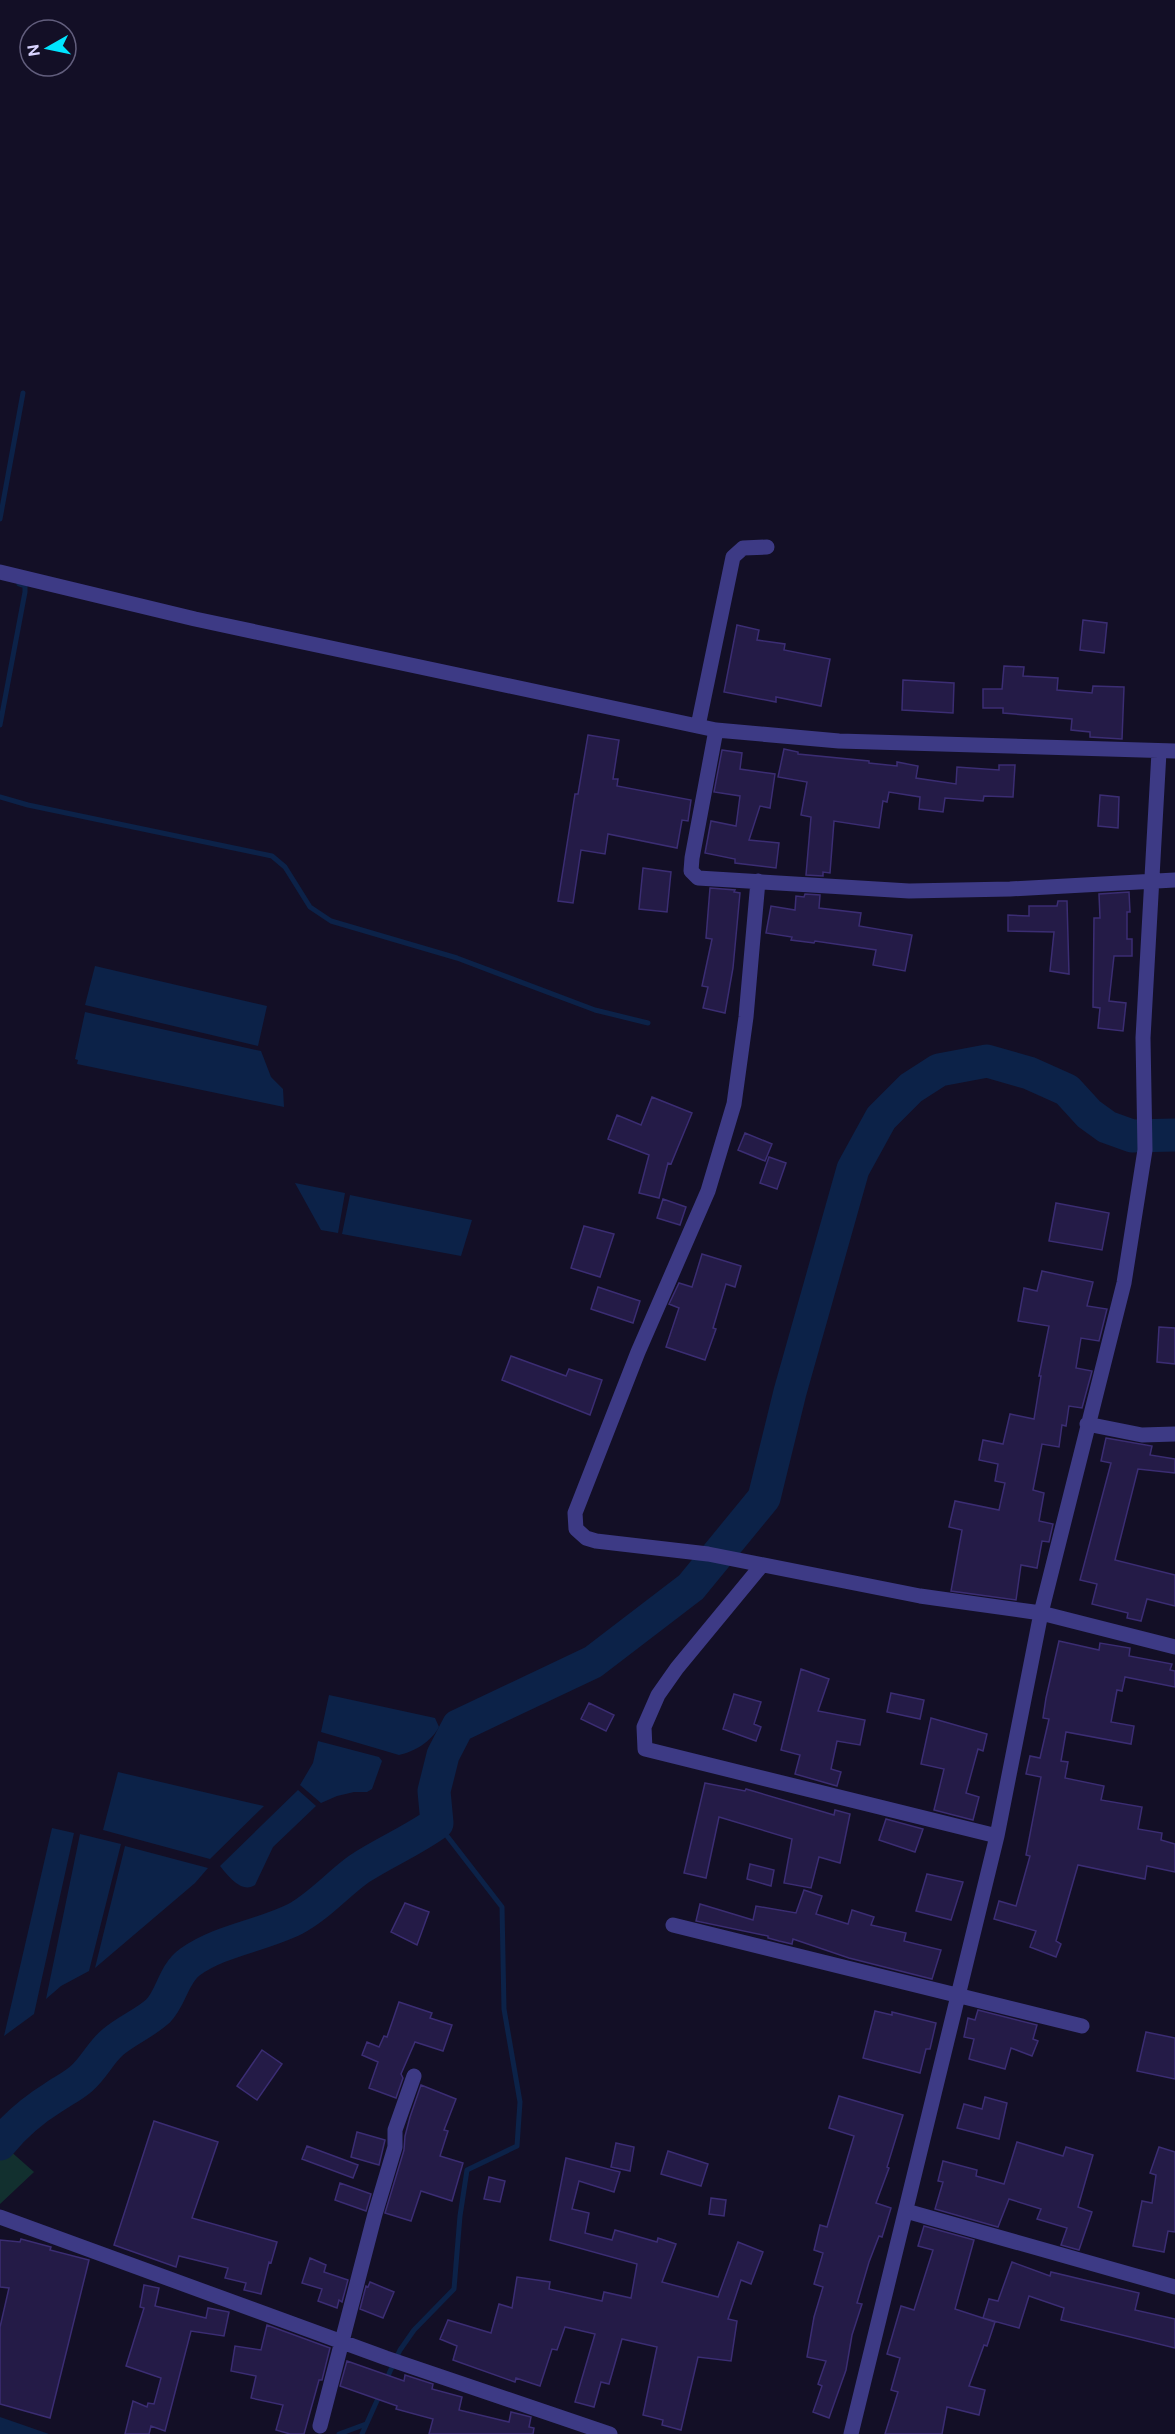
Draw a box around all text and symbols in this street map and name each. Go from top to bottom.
north arrow [18,18,78,78]
text: N [22,43,45,58]

